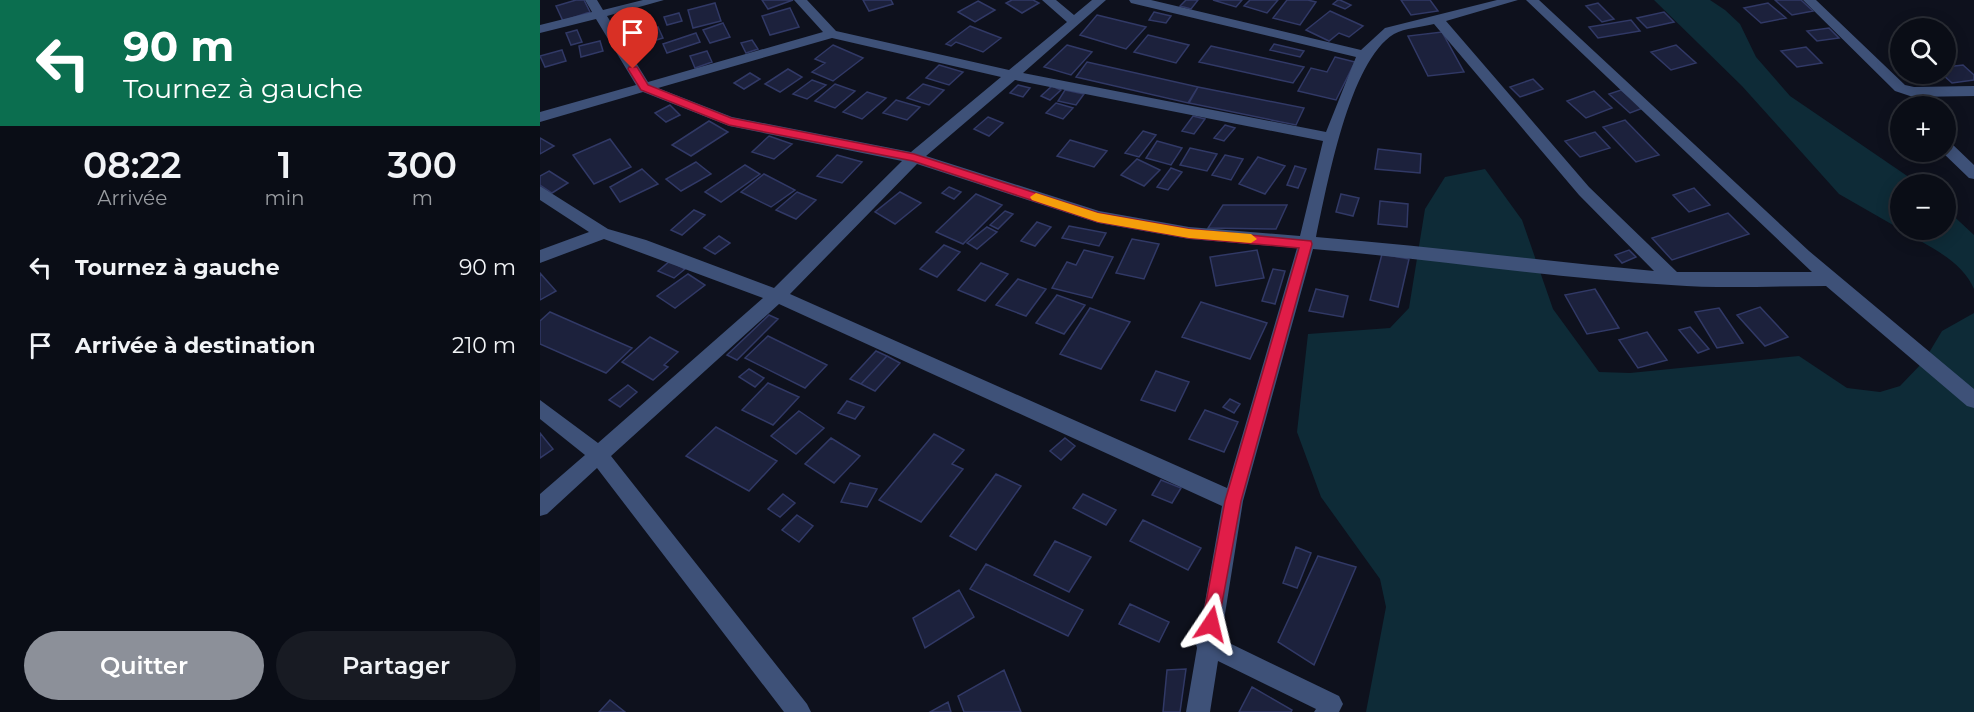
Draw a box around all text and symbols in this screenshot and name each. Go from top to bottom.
pin [607,7,658,69]
icon: arrive [616,16,649,49]
map controls [1890,18,1956,240]
button: search [1890,18,1956,84]
text: 90 m [123,20,234,72]
icon: left [24,24,102,102]
text: Tournez à gauche [123,72,363,105]
button: + [1890,96,1956,162]
text: 08:22 [83,143,181,187]
text: 1 [278,143,291,187]
text: 300 [388,143,457,187]
button: − [1890,174,1956,240]
text: Arrivée [97,186,167,210]
text: min [264,186,305,210]
text: m [412,186,433,210]
icon: left [24,251,57,284]
text: Tournez à gauche [75,254,280,281]
text: 90 m [459,254,516,281]
icon: arrive [24,329,57,362]
text: Arrivée à destination [75,332,315,359]
text: 210 m [452,332,516,359]
position arrow [1179,592,1243,656]
button: Quitter [24,631,264,700]
button: Partager [276,631,516,700]

